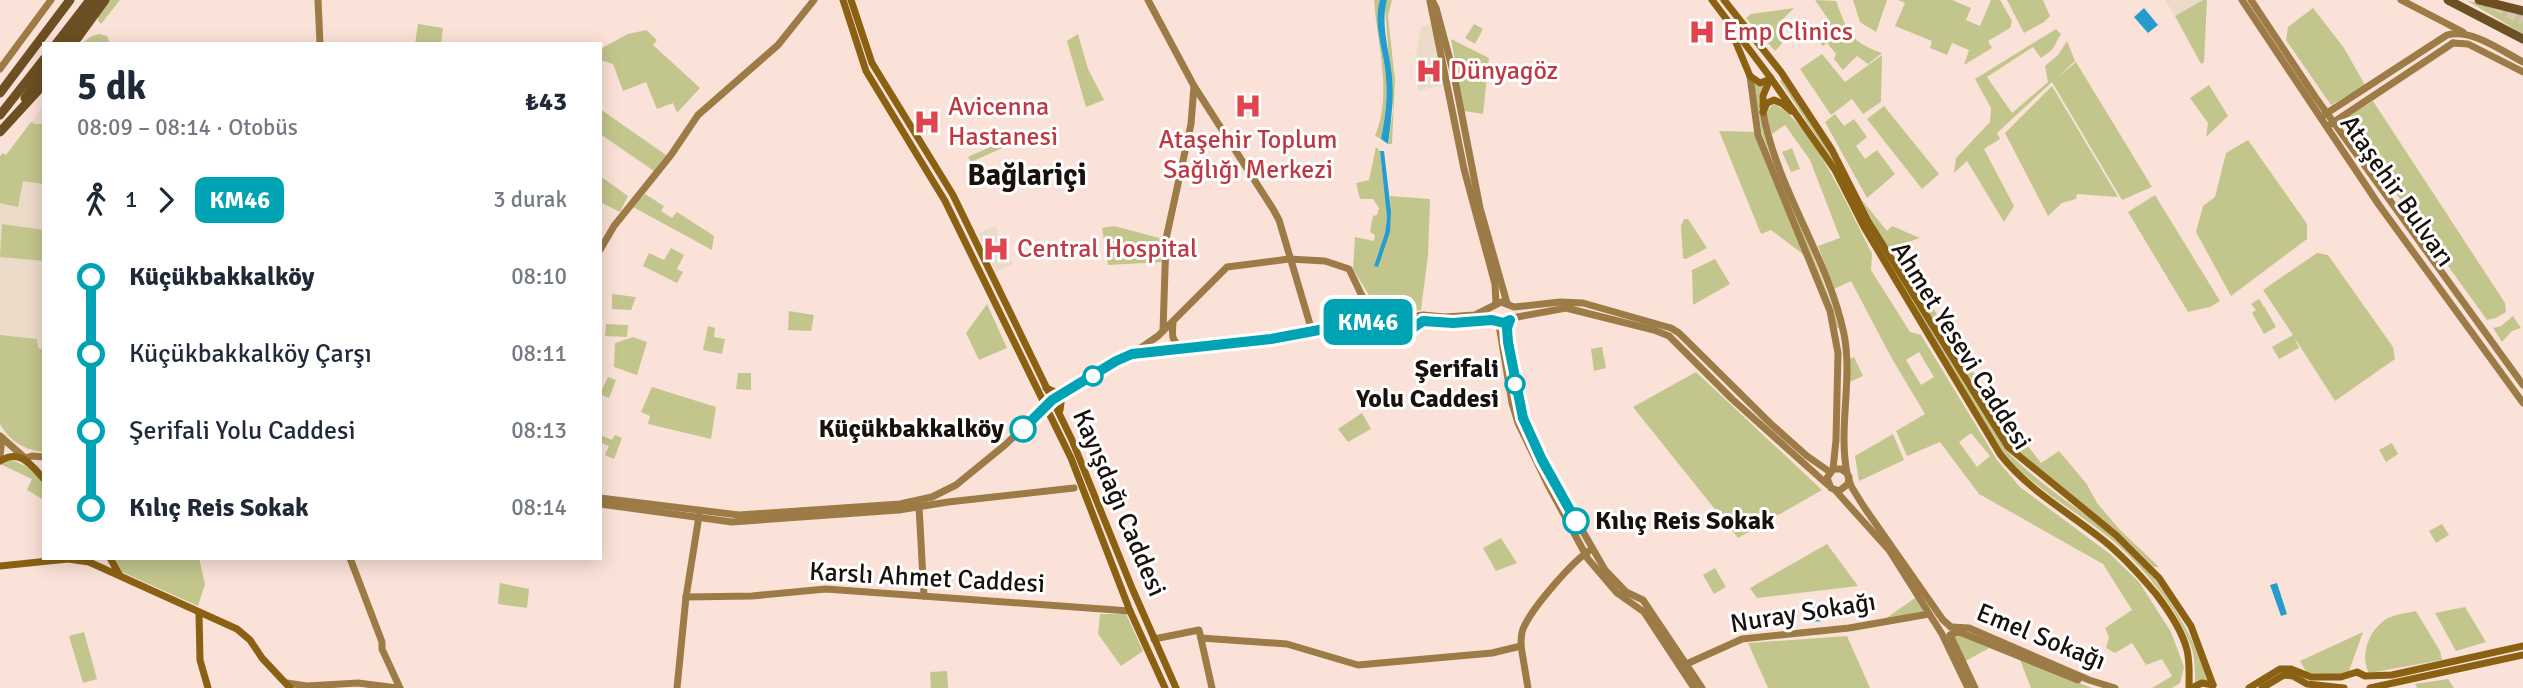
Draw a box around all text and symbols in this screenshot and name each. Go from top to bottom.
place label: Emp Clinics [1723,16,1853,48]
hospital icon: Emp Clinics [1687,17,1717,47]
place label: Dünyagöz [1450,55,1558,87]
hospital icon: Dünyagöz [1414,56,1444,86]
text: 5 dk [77,63,146,110]
text: ₺43 [525,86,567,118]
place label: Avicenna Hastanesi [948,91,1058,153]
hospital icon: Ataşehir Toplum Sağlığı Merkezi [1233,91,1263,121]
hospital icon: Avicenna Hastanesi [912,107,942,137]
street label: Ataşehir Bulvarı [2333,109,2461,273]
text: 08:09 – 08:14 · Otobüs [77,113,298,142]
place label: Ataşehir Toplum Sağlığı Merkezi [1159,124,1337,186]
district label: Bağlariçi [967,157,1087,194]
icon: walk [77,181,115,219]
icon: forward [147,181,185,219]
text: 1 [125,185,137,214]
text: KM46 [209,185,270,215]
text: 3 durak [493,185,567,214]
place label: Central Hospital [1017,233,1198,265]
hospital icon: Central Hospital [981,234,1011,264]
street label: Ahmet Yesevi Caddesi [1884,236,2038,456]
text: Küçükbakkalköy [129,261,315,293]
text: 08:10 [511,262,567,291]
line badge: KM46 [1319,299,1417,345]
text: KM46 [1338,307,1398,337]
text: Küçükbakkalköy Çarşı [129,338,372,370]
text: 08:11 [511,339,567,368]
place label: Şerifali Yolu Caddesi [1355,353,1499,415]
unlabelled marker [1083,366,1103,386]
marker: Şerifali Yolu Caddesi [1505,374,1525,394]
street label: Kayışdağı Caddesi [1065,405,1173,601]
place label: Küçükbakkalköy [818,413,1004,445]
text: Şerifali Yolu Caddesi [129,415,356,447]
text: 08:13 [511,416,567,445]
marker: Küçükbakkalköy [1010,416,1036,442]
text: Kılıç Reis Sokak [129,492,309,524]
text: 08:14 [511,493,567,522]
place label: Kılıç Reis Sokak [1595,505,1775,537]
marker: Kılıç Reis Sokak [1563,508,1589,534]
street label: Karslı Ahmet Caddesi [808,556,1046,600]
street label: Nuray Sokağı [1728,586,1878,640]
street label: Emel Sokağı [1972,597,2110,677]

